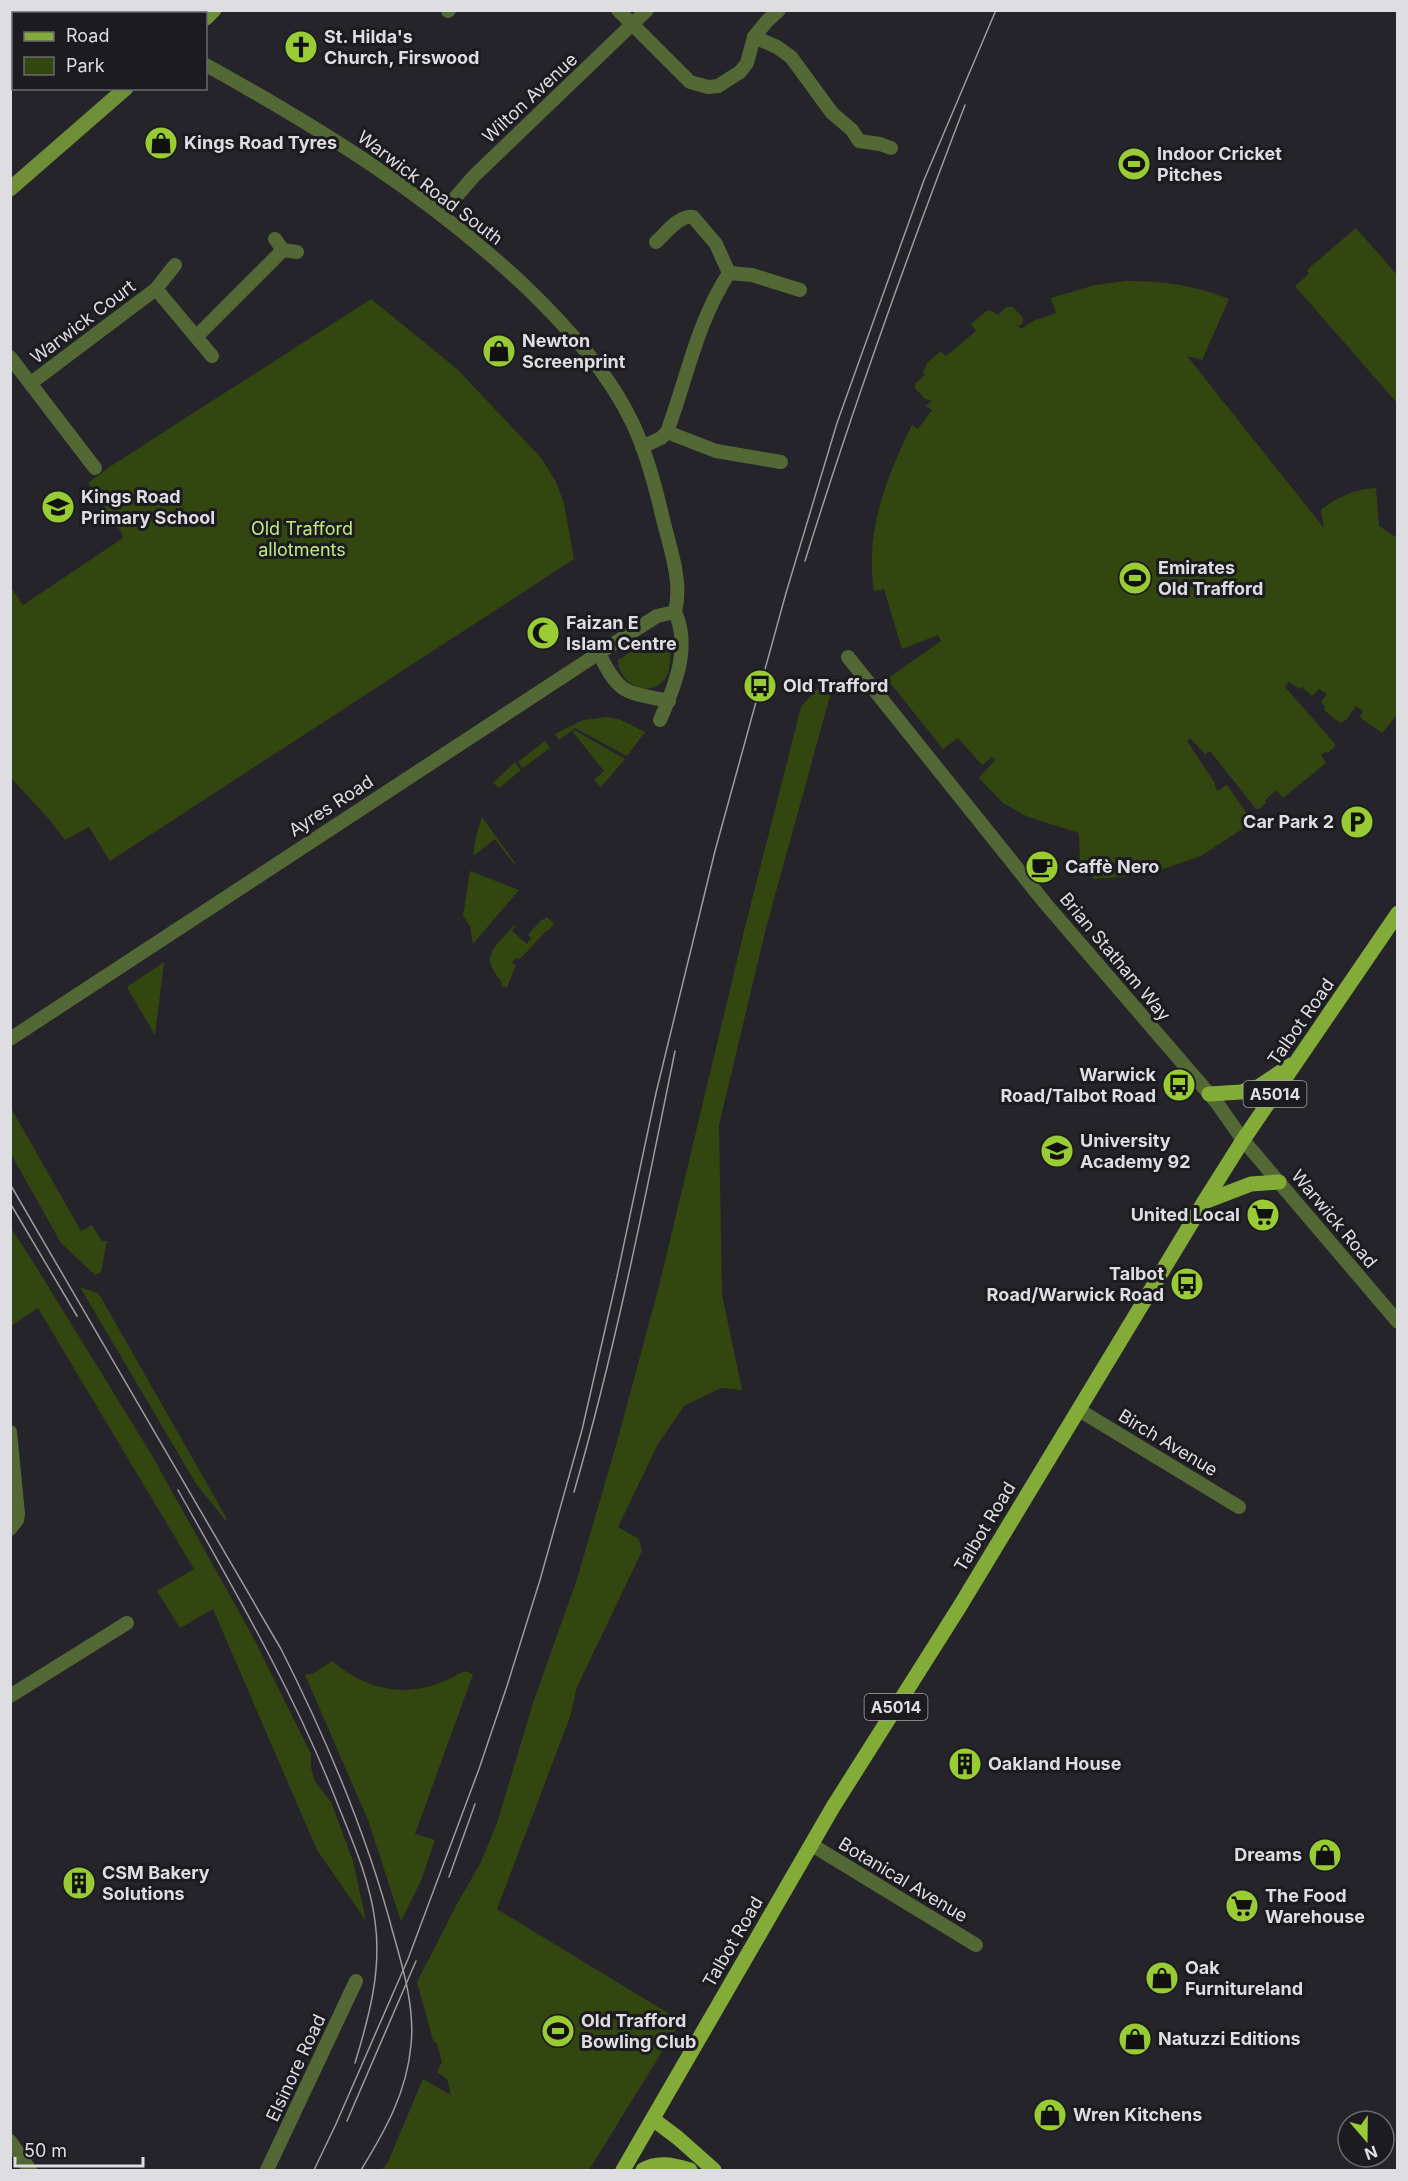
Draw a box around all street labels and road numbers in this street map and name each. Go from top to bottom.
street label: Wilton Avenue [478,48,581,147]
street label: Warwick Road South [354,126,507,249]
street label: Warwick Court [26,275,139,368]
street label: Ayres Road [285,771,377,841]
street label: Brian Statham Way [1056,888,1175,1025]
street label: Talbot Road [1263,974,1338,1069]
road number: A5014 [1244,1081,1306,1107]
street label: Warwick Road [1287,1165,1382,1272]
street label: Birch Avenue [1115,1405,1222,1480]
street label: Talbot Road [950,1478,1020,1575]
road number: A5014 [864,1694,928,1720]
street label: Botanical Avenue [835,1833,972,1926]
street label: Talbot Road [698,1893,767,1991]
street label: Elsinore Road [262,2011,330,2125]

